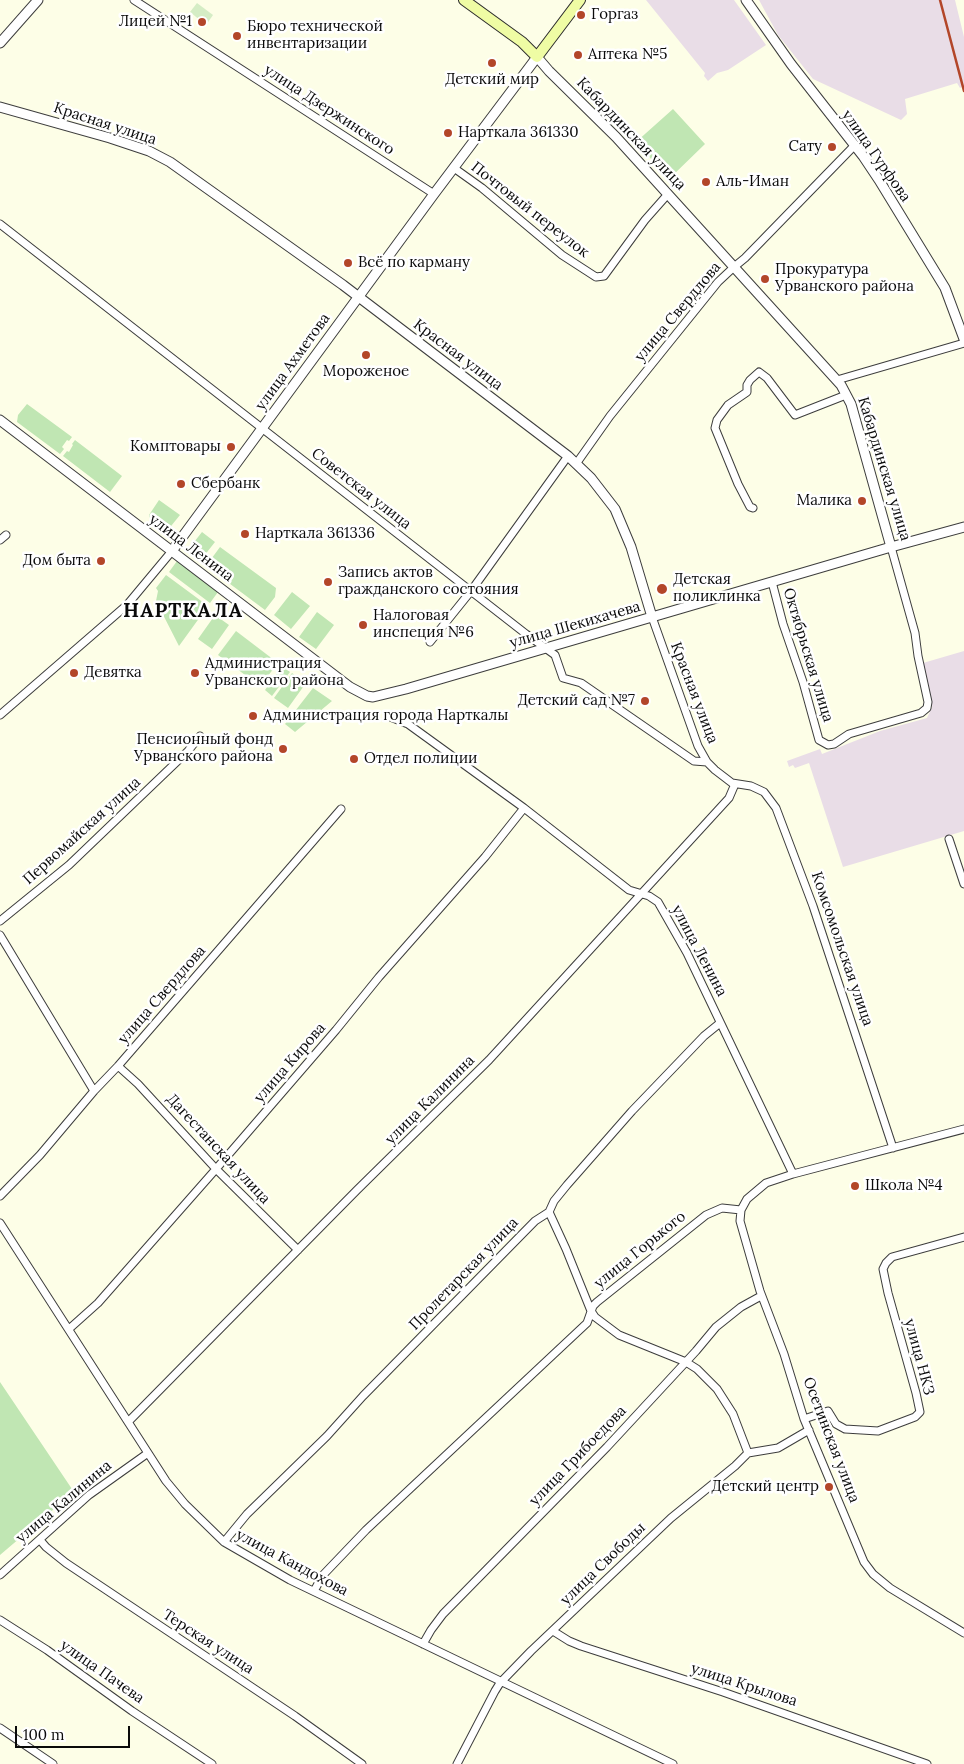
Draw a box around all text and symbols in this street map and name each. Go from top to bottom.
place label: Горгаз [591,6,638,24]
marker: Горгаз [575,9,587,21]
place label: Лицей №1 [119,13,192,31]
marker: Лицей №1 [196,16,208,28]
place label: Бюро технической инвентаризации [247,18,383,53]
marker: Бюро технической инвентаризации [231,30,243,42]
place label: Аптека №5 [588,46,667,64]
marker: Аптека №5 [572,49,584,61]
marker: Детский мир [486,57,498,69]
street label: улица Дзержинского [260,61,398,159]
place label: Детский мир [445,71,539,89]
street label: Кабардинская улица [573,74,689,194]
street label: Красная улица [51,99,159,149]
street label: улица Гурфова [838,107,914,205]
place label: Нарткала 361330 [458,124,579,142]
marker: Нарткала 361330 [442,127,454,139]
place label: Сату [788,138,822,156]
marker: Сату [826,141,838,153]
street label: Почтовый переулок [467,158,593,262]
place label: Аль-Иман [716,173,789,191]
marker: Аль-Иман [700,176,712,188]
place label: Всё по карману [358,254,470,272]
marker: Всё по карману [342,257,354,269]
street label: улица Свердлова [631,259,725,365]
place label: Прокуратура Урванского района [775,261,914,296]
marker: Прокуратура Урванского района [759,273,771,285]
street label: улица Ахметова [252,310,334,414]
street label: Красная улица [410,316,506,394]
marker: Мороженое [360,349,372,361]
place label: Мороженое [323,363,409,381]
street label: Кабардинская улица [854,395,914,543]
place label: Комптовары [130,438,221,456]
marker: Комптовары [225,441,237,453]
street label: Советская улица [308,444,414,534]
place label: Сбербанк [191,475,260,493]
marker: Сбербанк [175,478,187,490]
place label: Малика [796,492,852,510]
marker: Малика [856,495,868,507]
street label: улица Ленина [145,510,237,586]
place label: Нарткала 361336 [255,525,375,543]
marker: Нарткала 361336 [239,528,251,540]
place label: Дом быта [22,552,91,570]
marker: Дом быта [95,555,107,567]
place label: Запись актов гражданского состояния [338,564,519,599]
place label: Детская поликлинка [673,571,761,606]
marker: Запись актов гражданского состояния [322,576,334,588]
marker: Детская поликлинка [655,582,669,596]
street label: Октябрьская улица [779,586,837,724]
street label: улица Шекихачева [508,598,642,652]
district label: НАРТКАЛА [122,599,244,623]
place label: Налоговая инспеция №6 [373,607,474,642]
marker: Налоговая инспеция №6 [357,619,369,631]
street label: Красная улица [666,640,722,746]
place label: Администрация Урванского района [205,655,344,690]
place label: Девятка [84,664,142,682]
marker: Девятка [68,667,80,679]
marker: Администрация Урванского района [189,667,201,679]
place label: Детский сад №7 [518,692,635,710]
marker: Детский сад №7 [639,695,651,707]
place label: Администрация города Нарткалы [263,707,508,725]
marker: Администрация города Нарткалы [247,710,259,722]
place label: Пенсионный фонд Урванского района [134,731,273,766]
marker: Пенсионный фонд Урванского района [277,743,289,755]
place label: Отдел полиции [364,750,477,768]
marker: Отдел полиции [348,753,360,765]
street label: Первомайская улица [20,773,144,889]
street label: Комсомольская улица [807,870,877,1028]
street label: улица Ленина [667,902,731,1000]
street label: улица Свердлова [114,942,210,1048]
street label: улица Кирова [250,1019,330,1107]
street label: улица Калинина [382,1052,478,1148]
street label: Дагестанская улица [162,1090,274,1208]
place label: Школа №4 [865,1177,943,1195]
marker: Школа №4 [849,1180,861,1192]
street label: улица Горького [591,1208,689,1292]
street label: Пролетарская улица [406,1214,522,1334]
street label: улица НКЗ [900,1317,938,1397]
street label: Осетинская улица [799,1375,863,1505]
street label: улица Грибоедова [526,1402,630,1510]
street label: улица Калинина [13,1457,115,1547]
place label: Детский центр [711,1478,819,1496]
marker: Детский центр [823,1481,835,1493]
street label: улица Свободы [557,1519,649,1609]
street label: улица Кандохова [233,1526,351,1600]
street label: Терская улица [159,1606,257,1678]
street label: улица Пачева [57,1636,147,1708]
street label: улица Крылова [689,1659,799,1711]
scale bar [18,1716,132,1748]
text: 100 m [23,1725,64,1744]

